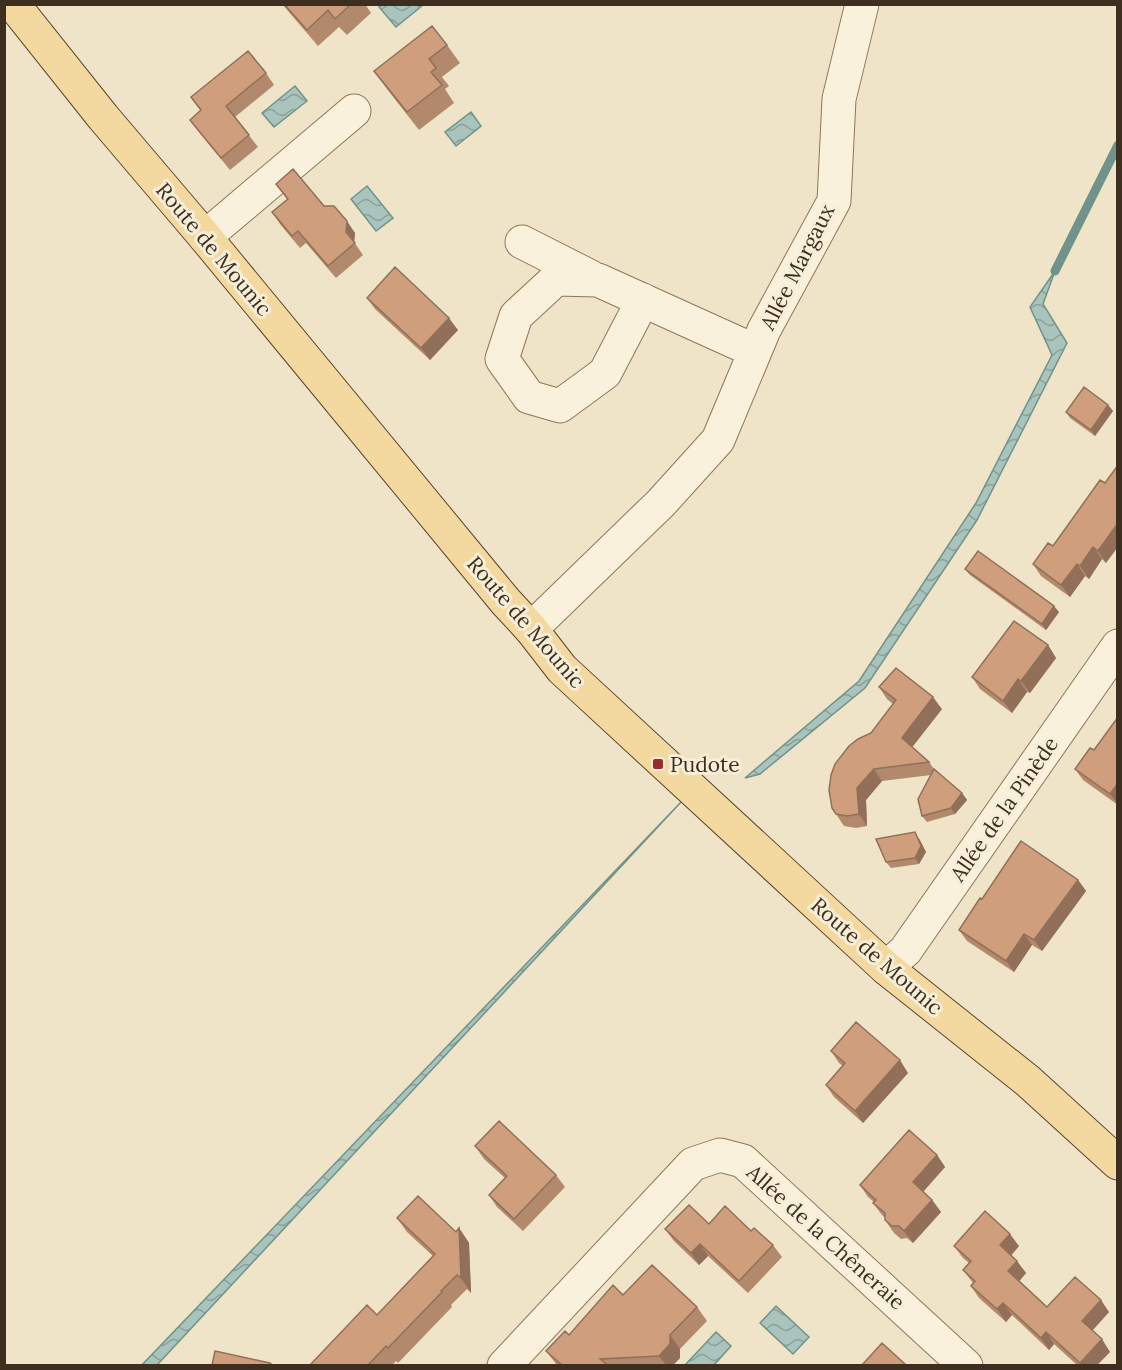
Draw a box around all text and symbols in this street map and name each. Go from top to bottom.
street label: Route de Mounic [150,177,278,321]
street label: Allée Margaux [753,199,840,335]
street label: Route de Mounic [461,550,591,694]
street label: Allée de la Pinède [943,731,1064,888]
place label: Pudote [670,751,740,778]
marker: Pudote [651,757,665,771]
street label: Route de Mounic [805,891,949,1021]
street label: Allée de la Chêneraie [740,1158,911,1315]

